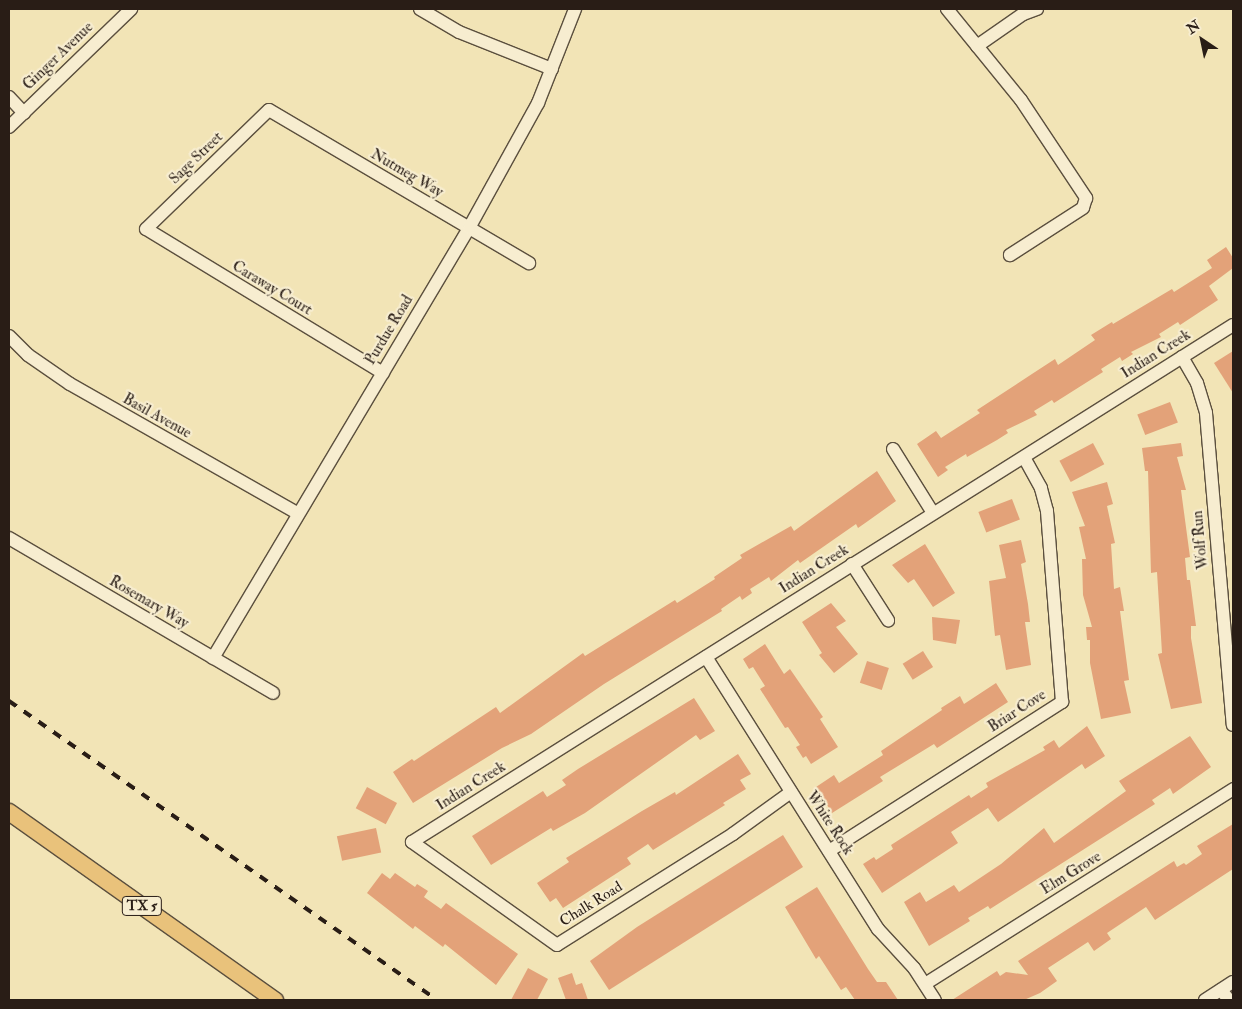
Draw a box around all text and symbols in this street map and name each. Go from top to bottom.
north arrow [1177,15,1227,65]
text: N [1183,17,1203,38]
street label: Ginger Avenue [19,18,97,94]
street label: Sage Street [165,128,227,188]
street label: Nutmeg Way [368,145,446,201]
street label: Caraway Court [229,257,315,319]
street label: Purdue Road [361,292,417,368]
street label: Indian Creek [1118,326,1194,382]
street label: Basil Avenue [120,390,194,442]
street label: Wolf Run [1188,510,1212,570]
street label: Indian Creek [776,541,852,597]
street label: Rosemary Way [106,572,192,632]
street label: Briar Cove [985,686,1049,736]
street label: Indian Creek [433,758,509,814]
street label: White Rock [803,788,857,858]
street label: Elm Grove [1038,848,1104,898]
street label: Chalk Road [556,878,626,930]
road number: TX 5 [121,894,163,918]

